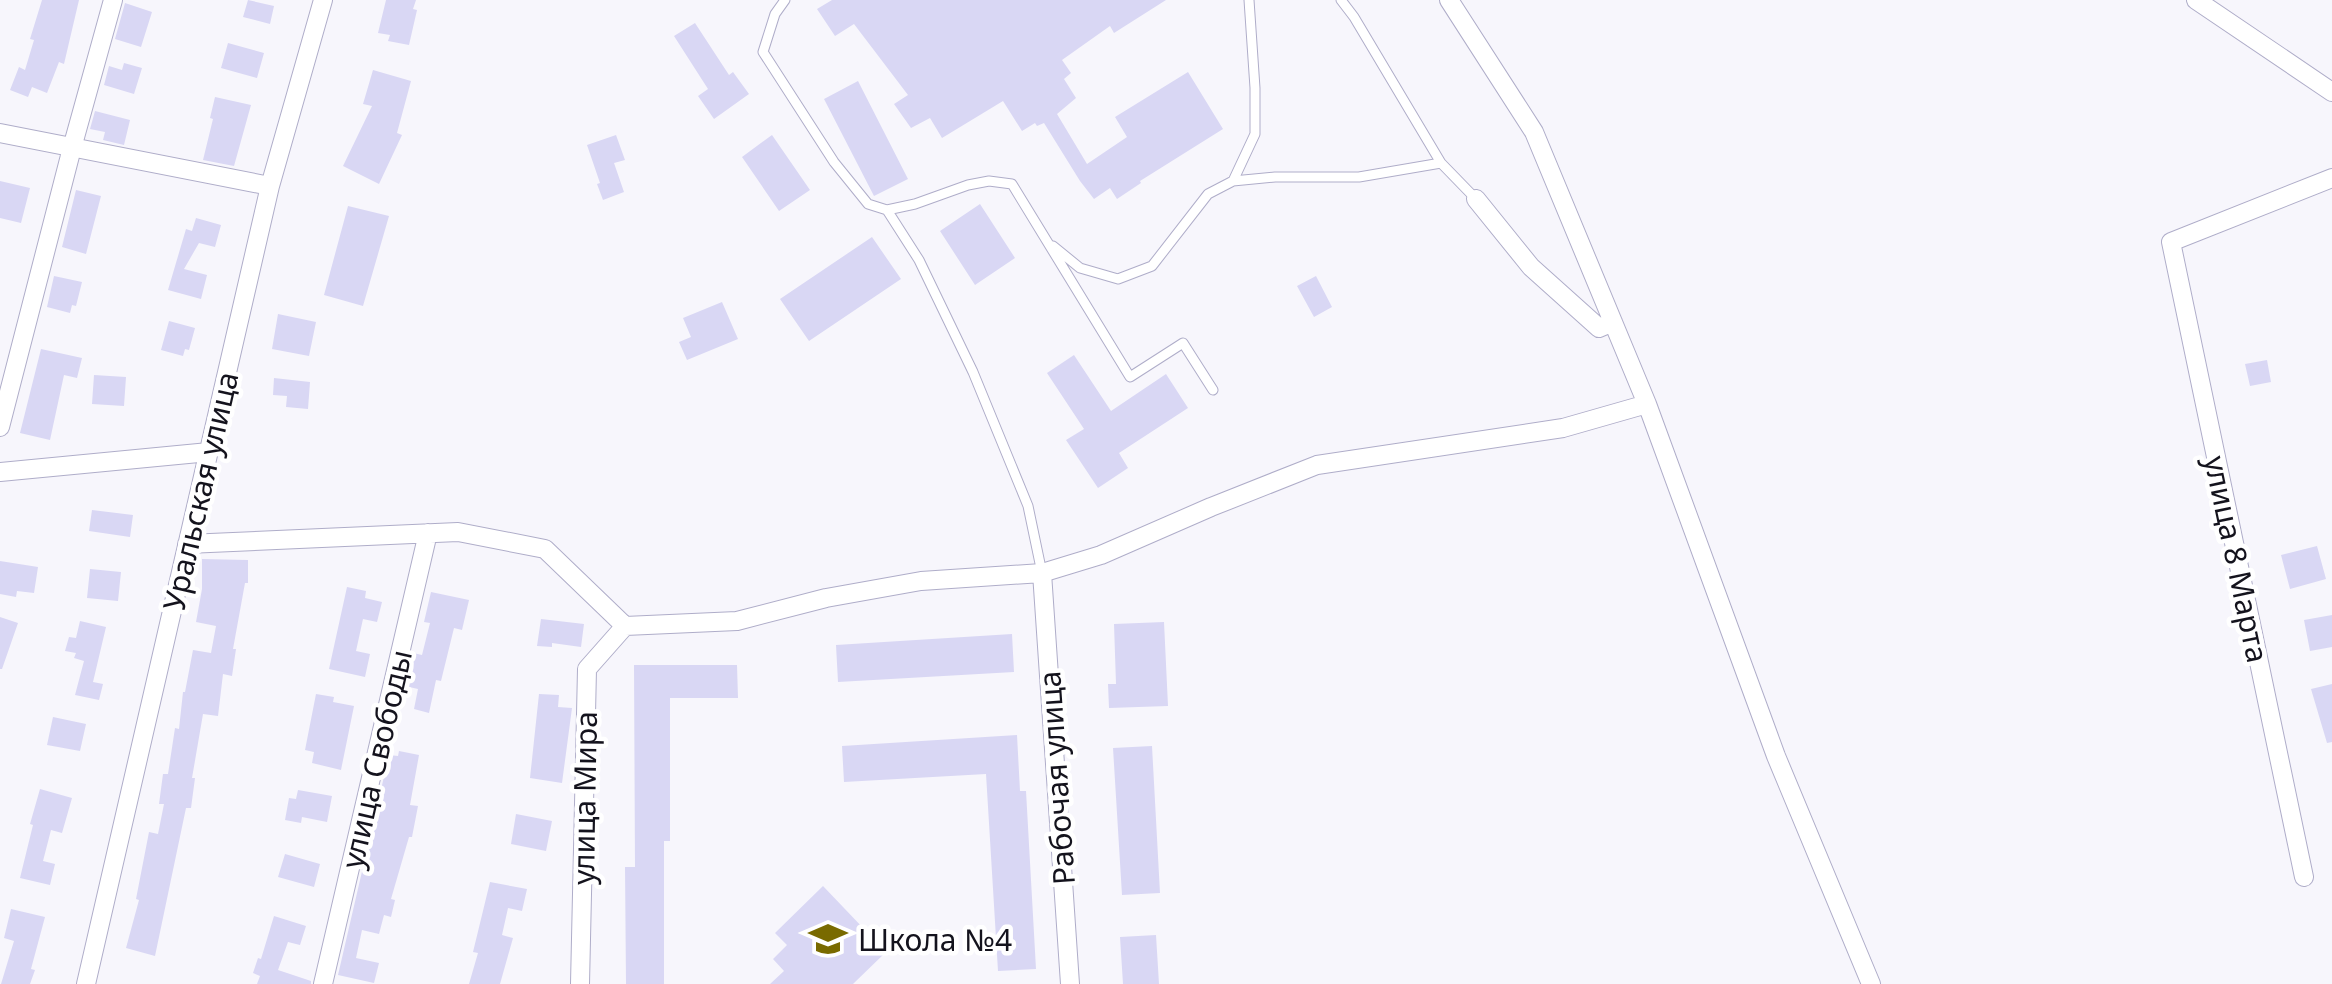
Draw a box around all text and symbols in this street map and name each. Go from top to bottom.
street label: Уральская улица [153,368,247,614]
street label: улица 8 Марта [2195,452,2279,666]
street label: улица Свободы [331,646,421,872]
street label: Рабочая улица [1028,670,1084,886]
street label: улица Мира [562,711,606,885]
school or university icon: Школа №4 [807,918,849,960]
place label: Школа №4 [858,919,1012,960]

